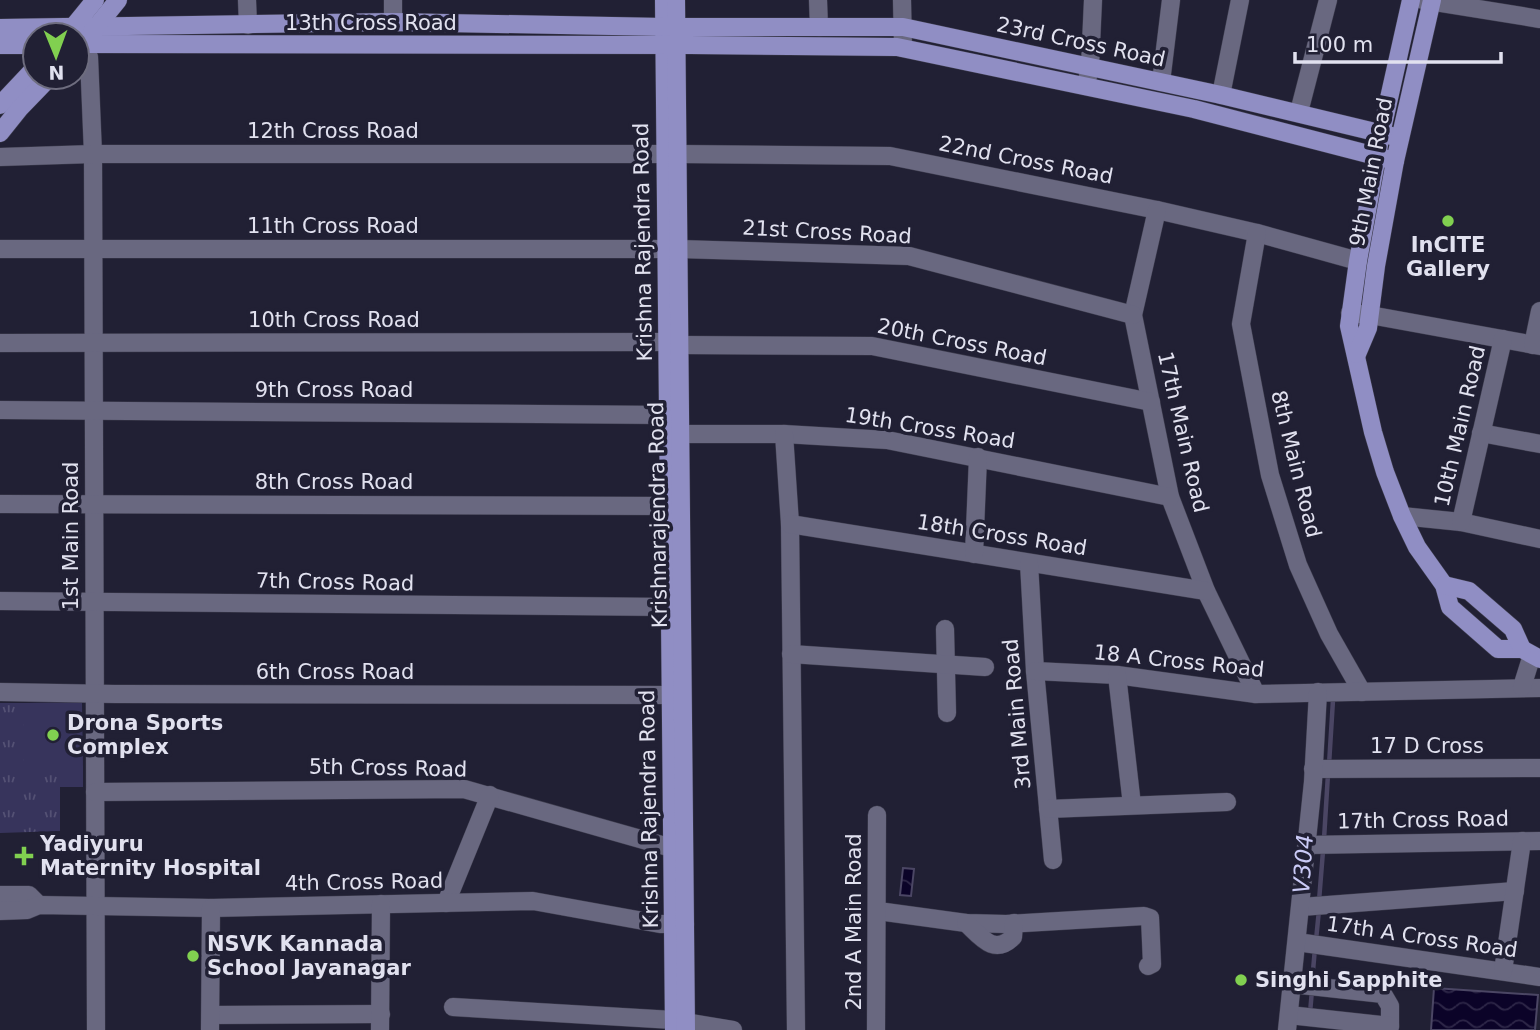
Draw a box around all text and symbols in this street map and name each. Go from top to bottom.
street label: 13th Cross Road [285,11,457,35]
street label: 23rd Cross Road [994,12,1168,72]
north arrow [21,21,91,91]
scale bar [1295,21,1502,65]
text: 100 m [1306,33,1373,57]
text: N [48,62,64,84]
street label: 9th Main Road [1345,96,1397,248]
street label: 12th Cross Road [247,119,419,143]
street label: Krishna Rajendra Road [629,123,657,361]
street label: 22nd Cross Road [937,131,1115,189]
marker: InCITE Gallery [1440,213,1456,229]
street label: 11th Cross Road [247,214,419,238]
street label: 21st Cross Road [742,216,912,248]
place label: InCITE Gallery [1406,233,1490,281]
street label: 10th Cross Road [248,308,420,332]
street label: 20th Cross Road [875,314,1049,370]
street label: 10th Main Road [1430,343,1490,509]
street label: 17th Main Road [1153,349,1213,515]
street label: 9th Cross Road [255,378,413,402]
street label: 8th Main Road [1266,388,1326,540]
street label: Krishnarajendra Road [644,402,672,628]
street label: 19th Cross Road [843,403,1017,453]
street label: 1st Main Road [59,462,83,610]
street label: 8th Cross Road [255,470,413,494]
street label: 18th Cross Road [915,510,1089,560]
street label: 7th Cross Road [256,569,414,595]
street label: 3rd Main Road [998,638,1036,790]
street label: 18 A Cross Road [1093,640,1265,682]
street label: 6th Cross Road [256,660,414,684]
street label: Krishna Rajendra Road [635,690,663,928]
place label: Drona Sports Complex [67,711,223,759]
marker: Drona Sports Complex [45,727,61,743]
street label: 17 D Cross [1370,734,1484,758]
street label: 5th Cross Road [309,755,467,781]
street label: 17th Cross Road [1337,807,1509,833]
place label: Yadiyuru Maternity Hospital [39,832,261,880]
street label: 2nd A Main Road [842,833,866,1011]
water label: V304 [1288,833,1318,895]
marker: Yadiyuru Maternity Hospital [14,846,34,866]
street label: 4th Cross Road [285,869,443,895]
street label: 17th A Cross Road [1325,912,1519,962]
place label: NSVK Kannada School Jayanagar [207,932,411,980]
marker: NSVK Kannada School Jayanagar [185,948,201,964]
place label: Singhi Sapphite [1255,968,1443,992]
marker: Singhi Sapphite [1233,972,1249,988]

